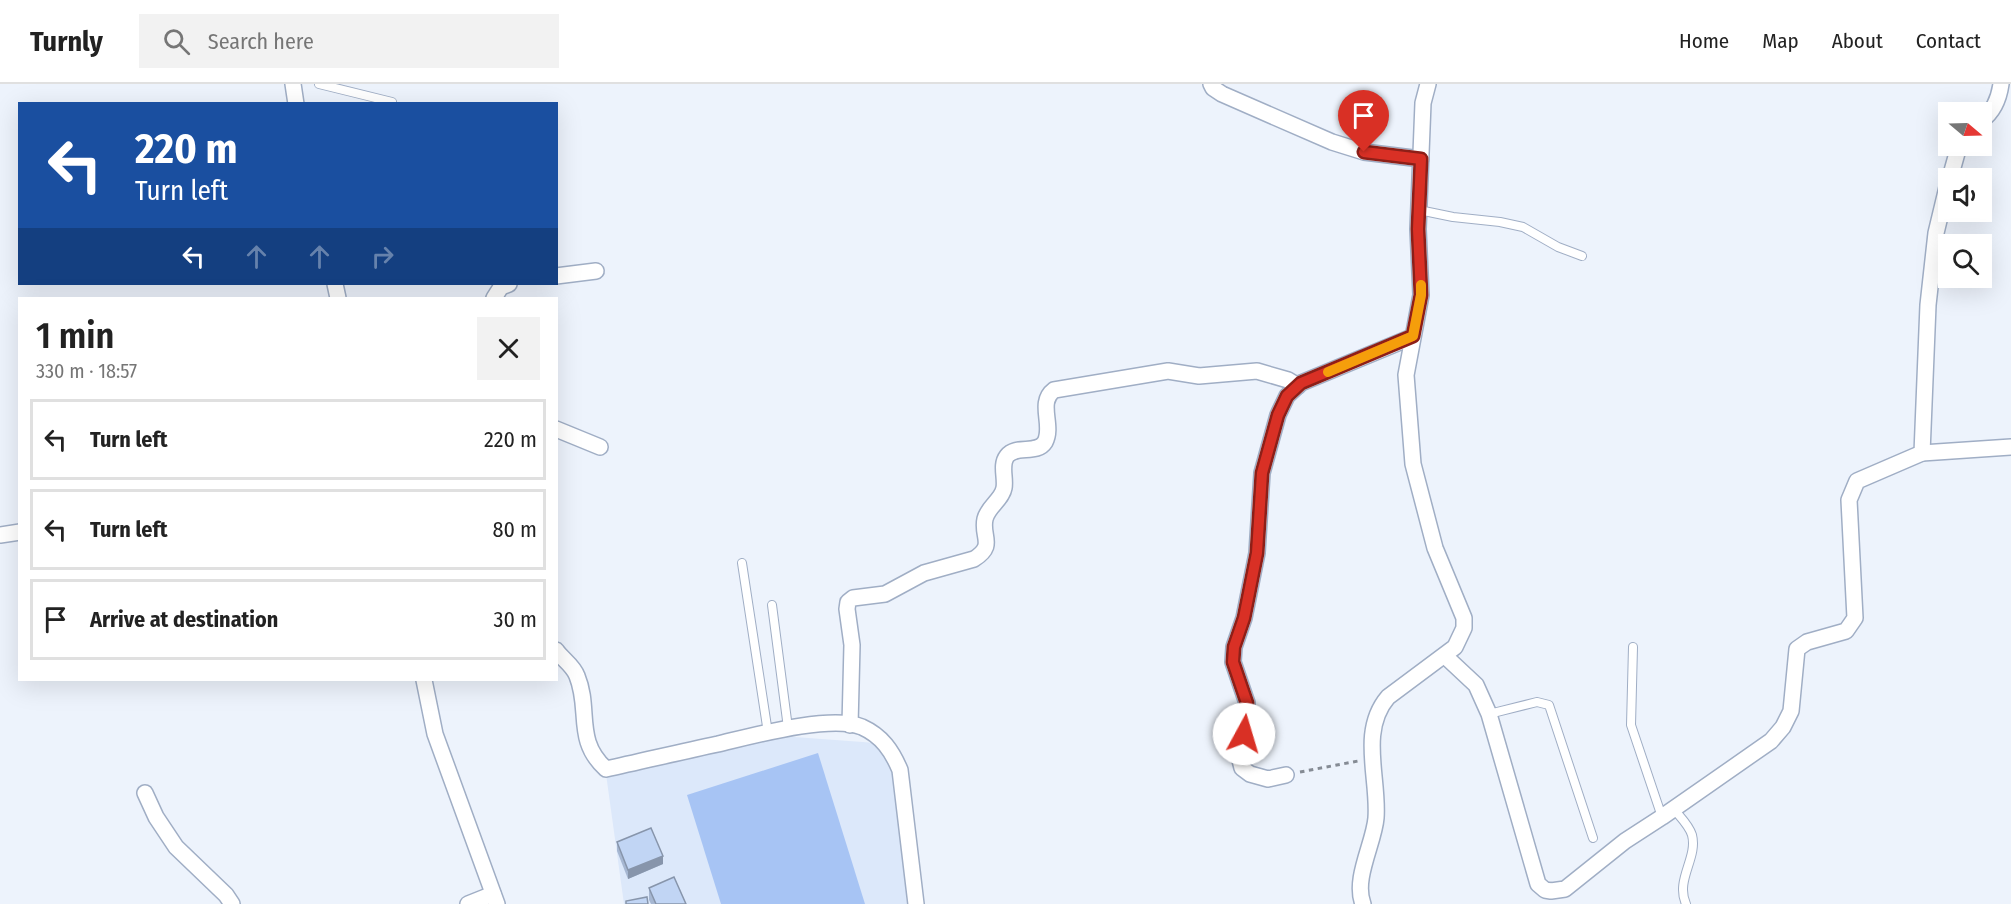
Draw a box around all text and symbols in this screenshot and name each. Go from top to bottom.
search box [139,14,559,68]
text: Turnly [30,25,103,58]
icon: search [160,25,193,58]
text: Search here [208,28,314,55]
text: Home [1679,28,1729,54]
text: Map [1762,28,1799,54]
text: About [1832,28,1883,54]
text: Contact [1916,28,1981,54]
pin [1338,90,1389,152]
icon: arrive [1347,99,1380,132]
north arrow [1938,102,1992,156]
map controls [1938,102,1992,288]
text: 220 m [135,124,238,174]
icon: left [36,126,114,204]
button: sound [1938,168,1992,222]
text: Turn left [135,175,228,207]
button: search [1938,234,1992,288]
icon: left [177,240,210,273]
icon: ahead [240,240,273,273]
icon: ahead [303,240,336,273]
icon: right [366,240,399,273]
text: 1 min [36,314,114,358]
button: close [477,317,540,380]
text: 330 m · 18:57 [36,359,137,383]
icon: left [39,423,72,456]
text: Turn left [90,426,168,453]
text: 220 m [484,426,537,453]
icon: left [39,513,72,546]
text: Turn left [90,516,168,543]
text: 80 m [492,516,537,543]
icon: arrive [39,603,72,636]
text: Arrive at destination [90,606,278,633]
text: 30 m [494,606,537,633]
position arrow [1212,702,1276,766]

